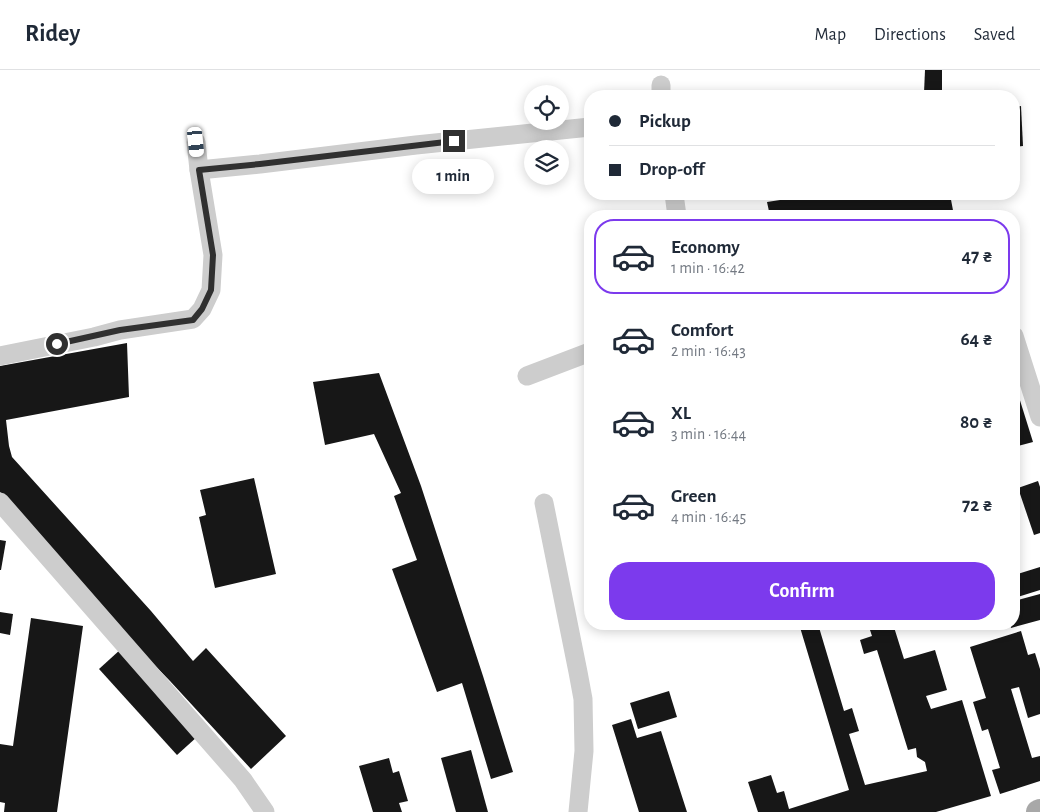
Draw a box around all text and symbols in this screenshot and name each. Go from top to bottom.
text: Ridey [25,22,80,46]
text: Map [815,26,846,44]
text: Directions [874,26,946,44]
text: Saved [974,26,1015,44]
map controls [524,85,569,185]
button: locate [524,85,569,130]
text: Pickup [639,112,691,131]
car [186,126,205,158]
route end [443,130,465,152]
button: layers [524,140,569,185]
callout: 1 min [413,158,495,194]
text: Drop-off [639,160,704,179]
text: 1 min [436,168,470,184]
icon: car [611,234,656,279]
text: Economy [671,238,740,257]
text: 47 ₴ [961,247,993,266]
text: 1 min · 16:42 [671,260,745,276]
icon: car [611,317,656,362]
text: Comfort [671,321,733,340]
text: 64 ₴ [960,330,993,349]
route start [46,333,68,355]
text: 2 min · 16:43 [671,343,746,359]
icon: car [611,400,656,445]
text: XL [671,404,691,423]
text: 80 ₴ [960,413,993,432]
text: 3 min · 16:44 [671,426,746,442]
icon: car [611,483,656,528]
text: Green [671,487,717,506]
text: 72 ₴ [962,496,993,515]
text: 4 min · 16:45 [671,509,746,525]
button: Confirm [609,562,995,620]

